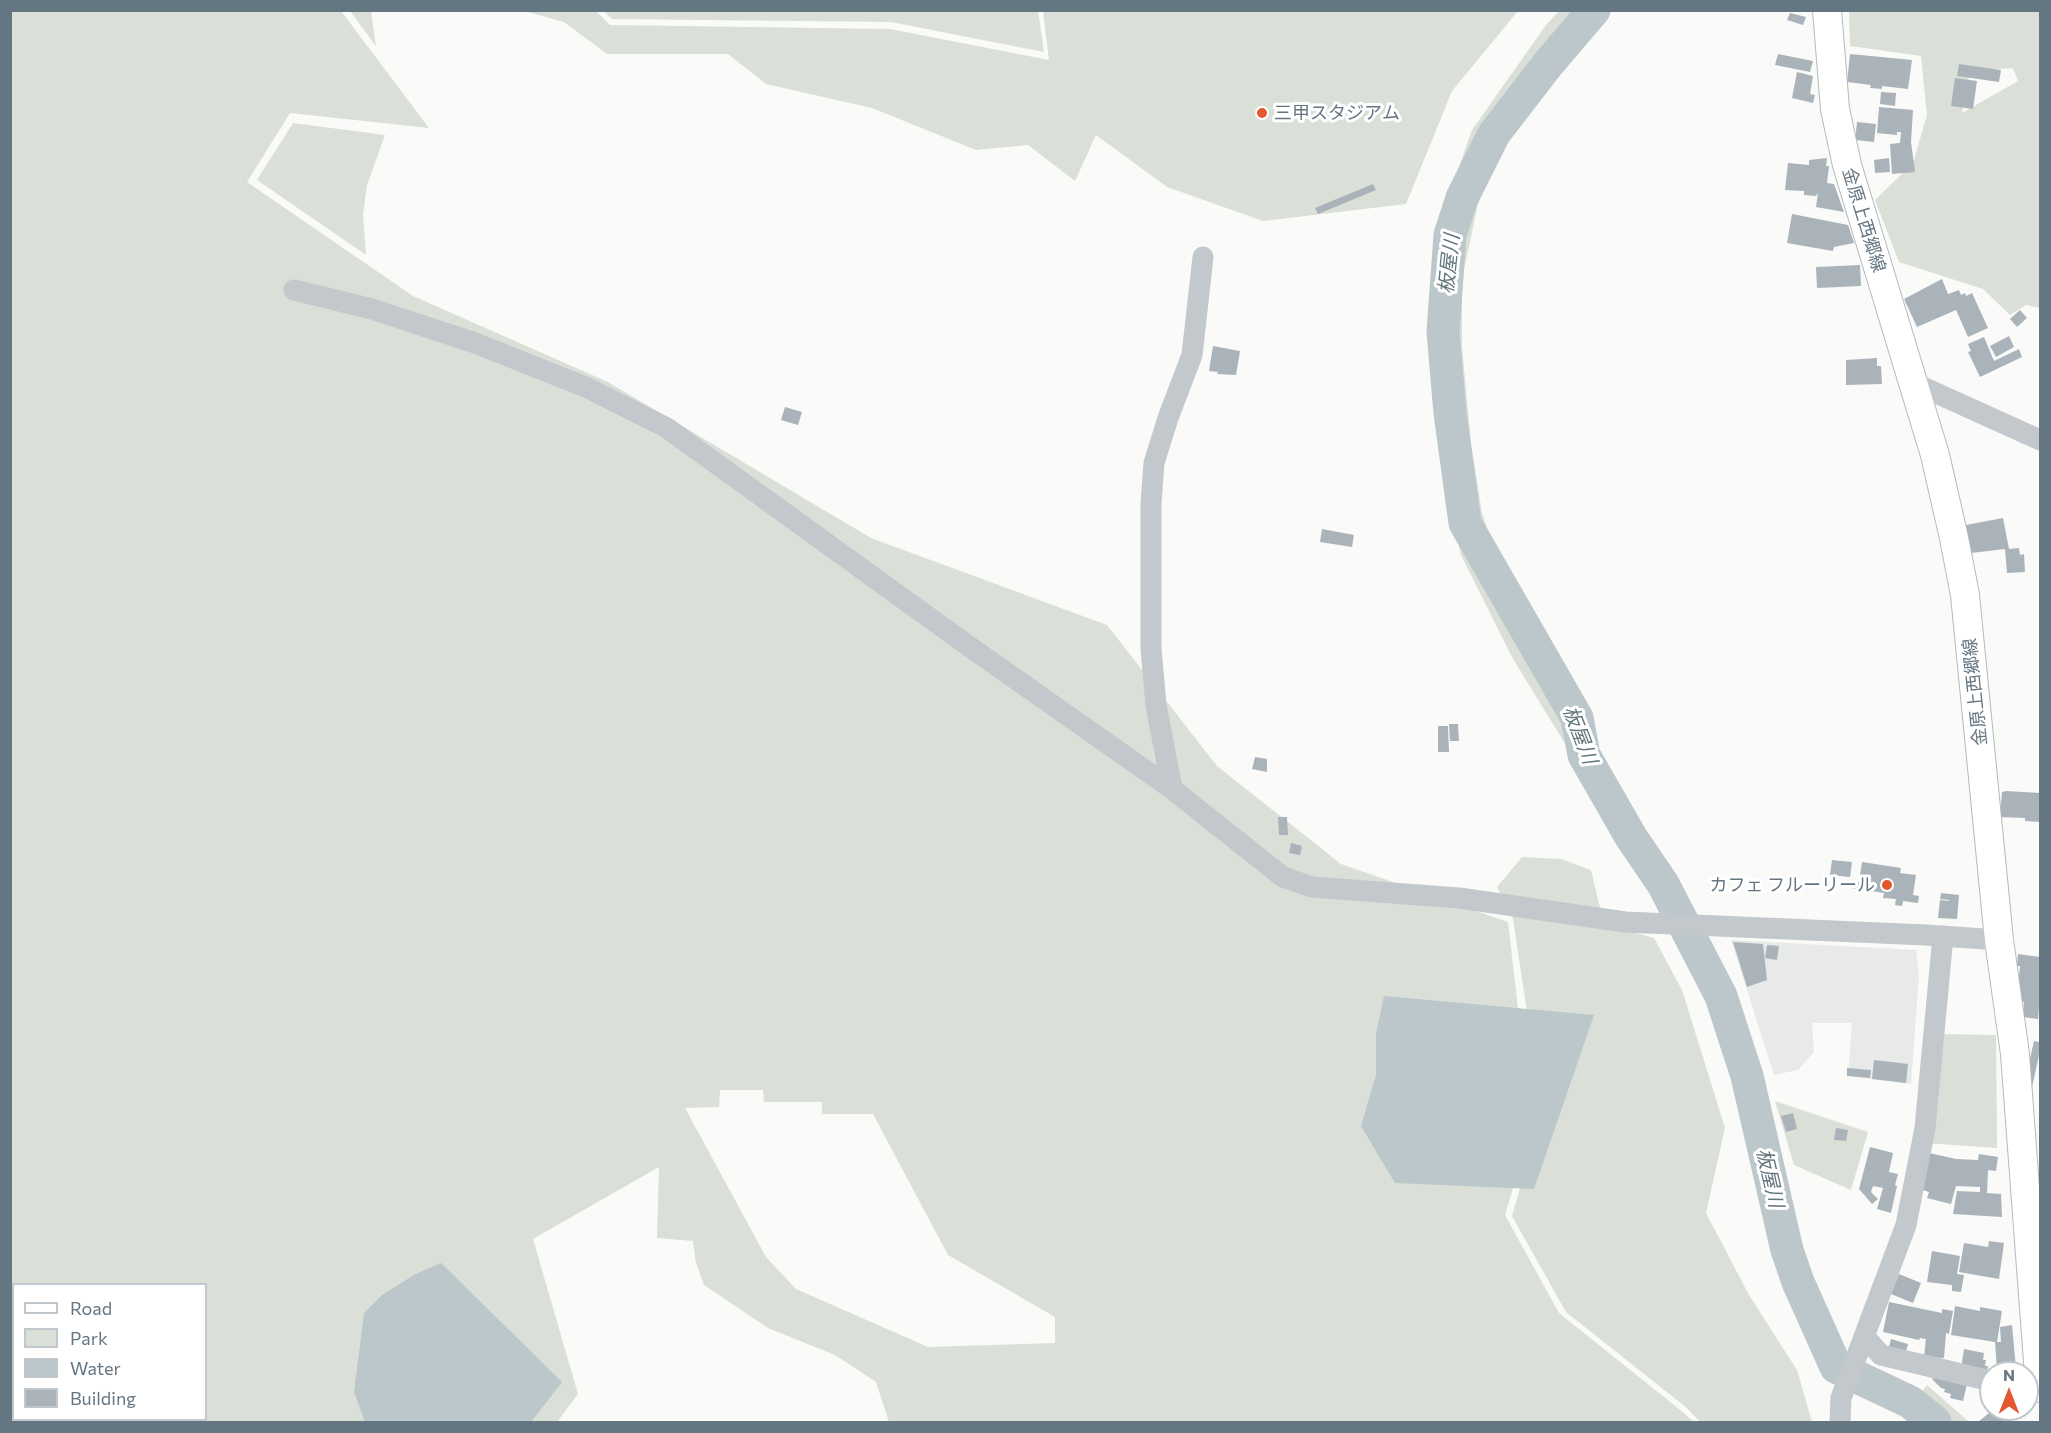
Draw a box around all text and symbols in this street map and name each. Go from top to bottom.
place label: 三甲スタジアム [1274,102,1400,124]
marker: 三甲スタジアム [1255,106,1269,120]
street label: 金原上西郷線 [1838,165,1890,275]
water label: 板屋川 [1434,233,1464,295]
street label: 金原上西郷線 [1959,637,1991,747]
water label: 板屋川 [1558,703,1602,767]
place label: カフェ フルーリール [1710,874,1875,896]
marker: カフェ フルーリール [1880,878,1894,892]
water label: 板屋川 [1752,1146,1788,1210]
legend [12,1283,207,1421]
text: Road [70,1297,112,1319]
text: Park [70,1327,108,1349]
text: Water [70,1357,121,1379]
north arrow [1979,1361,2039,1421]
text: N [2003,1365,2015,1384]
text: Building [70,1387,136,1409]

